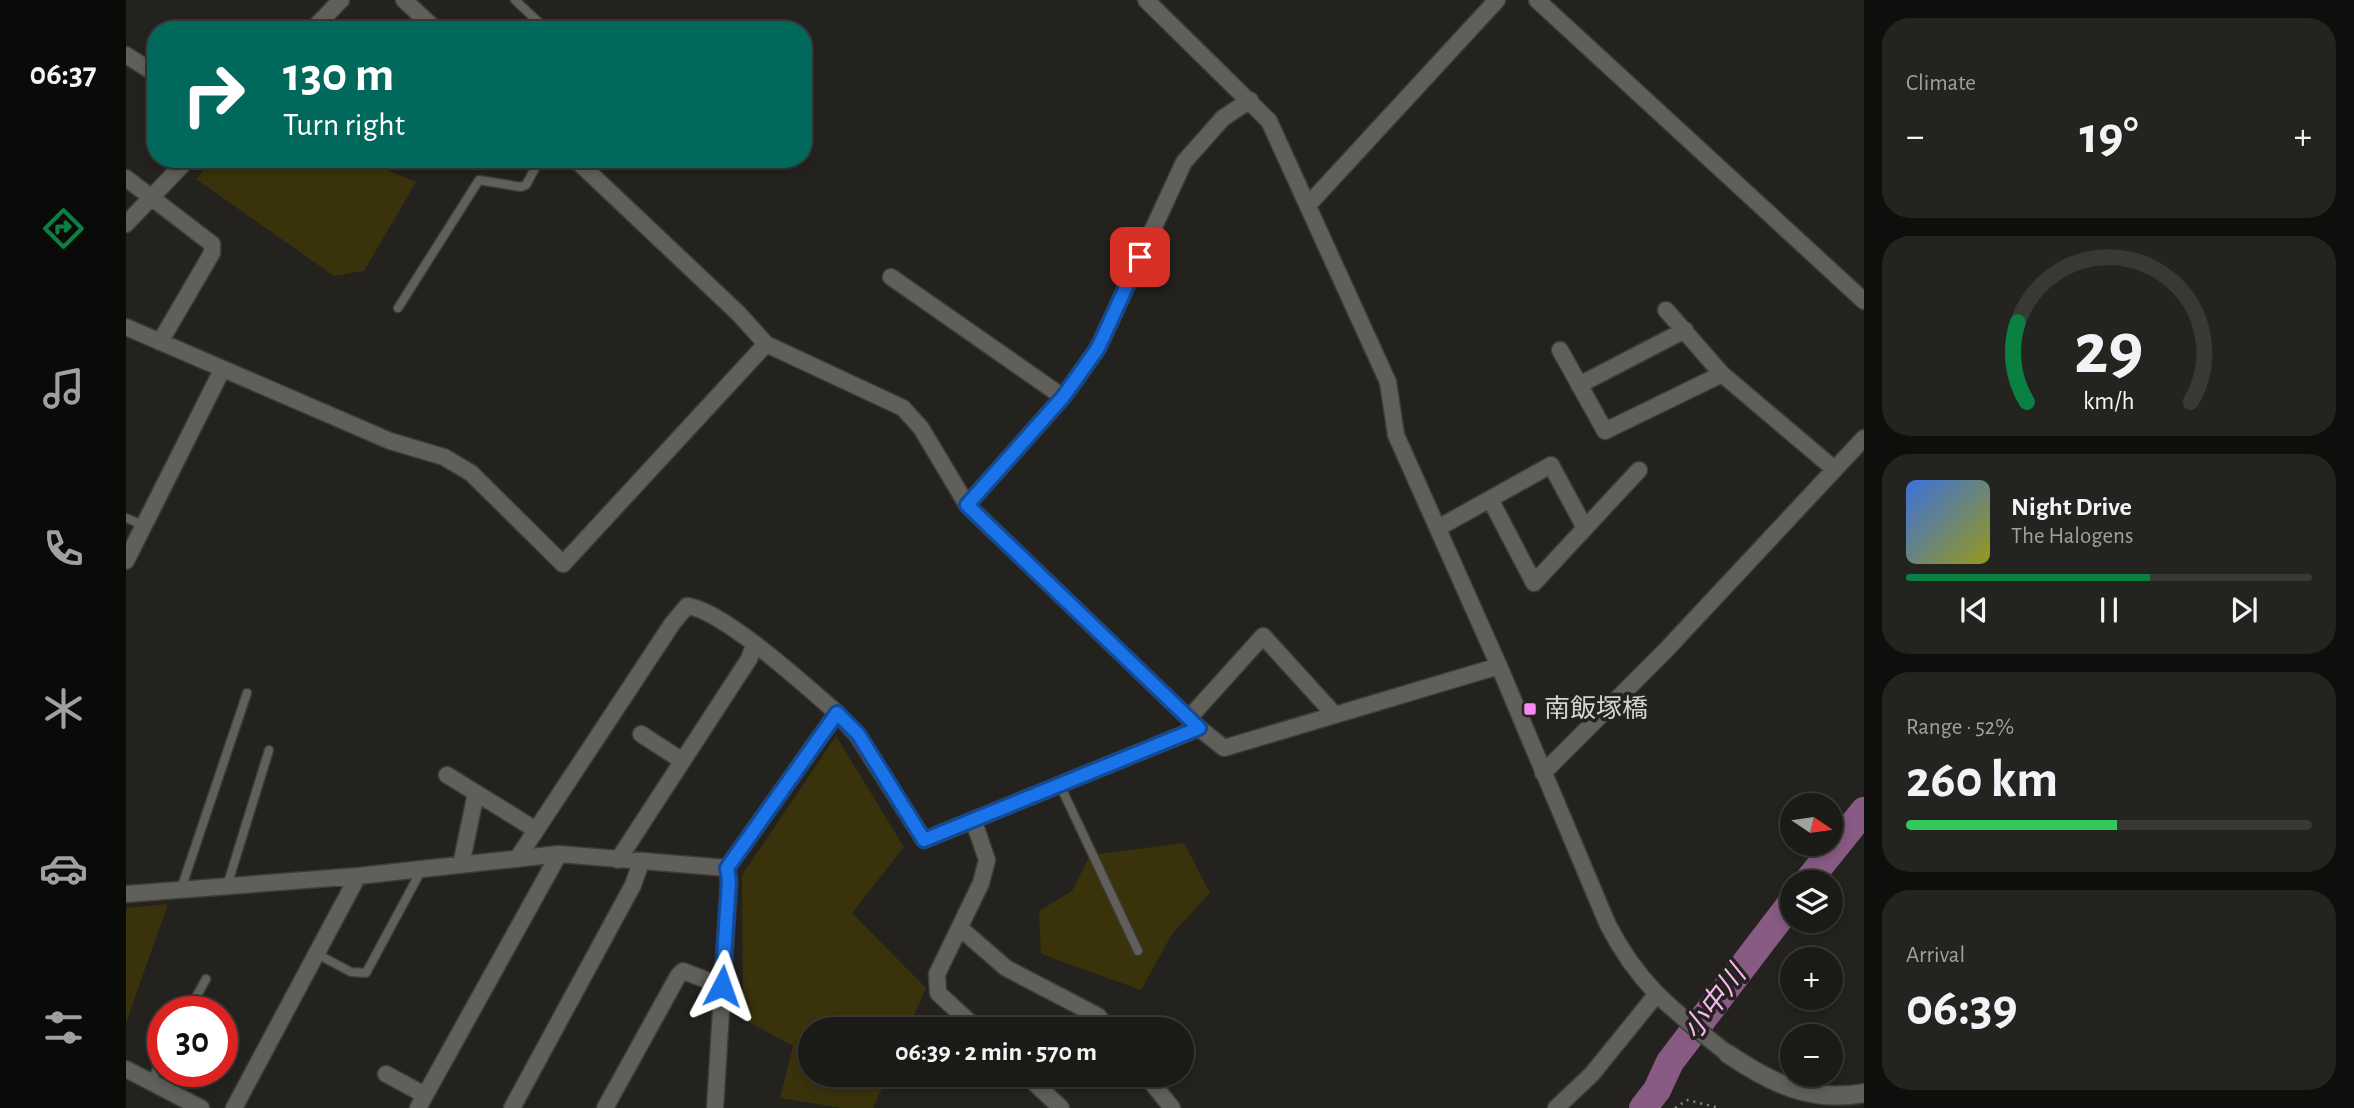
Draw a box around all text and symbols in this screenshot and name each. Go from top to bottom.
icon: right [168,49,259,140]
text: 130 m [283,51,394,100]
text: 06:37 [29,58,97,90]
text: Climate [1906,72,1976,95]
text: Turn right [283,109,405,141]
text: 19° [2079,110,2139,162]
text: − [1906,118,1924,156]
text: + [2294,118,2312,156]
icon: directions [39,204,88,253]
pin [1110,227,1170,287]
icon: arrive [1121,238,1159,276]
text: 29 [2074,314,2144,387]
icon: music [39,364,88,413]
text: km/h [2083,389,2135,414]
text: Night Drive [2011,494,2132,520]
icon: phone [39,524,88,573]
text: The Halogens [2011,525,2133,548]
icon: previous [1955,591,1993,629]
icon: pause [2090,591,2128,629]
icon: next [2225,591,2263,629]
icon: climate [39,684,88,733]
place label: 南飯塚橋 [1544,695,1648,722]
marker: 南飯塚橋 [1522,701,1538,717]
text: Range · 52% [1906,716,2014,739]
text: 260 km [1906,754,2058,806]
north arrow [1780,793,1843,856]
map controls [1780,793,1843,1087]
icon: car [39,844,88,893]
button: layers [1780,870,1843,933]
text: Arrival [1906,944,1965,967]
button: + [1780,947,1843,1010]
position arrow [685,949,759,1023]
water label: 小中川 [1677,957,1753,1045]
text: 06:39 [1906,982,2018,1034]
speed limit sign: 30 [147,996,238,1087]
icon: filters [39,1003,88,1052]
button: − [1780,1024,1843,1087]
text: 06:39 · 2 min · 570 m [895,1039,1097,1065]

